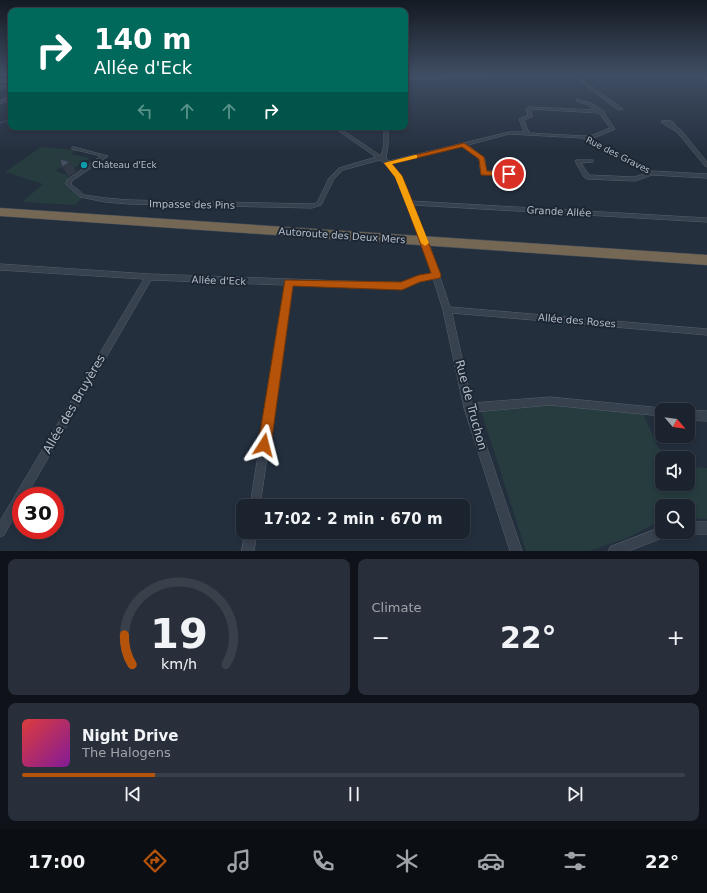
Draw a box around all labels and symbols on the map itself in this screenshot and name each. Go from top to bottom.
street label: Rue des Graves [584,135,652,176]
pin [492,157,526,191]
marker: Château d'Eck [79,160,89,170]
place label: Château d'Eck [92,160,157,170]
street label: Impasse des Pins [149,198,235,211]
street label: Grande Allée [526,204,592,219]
street label: Autoroute des Deux Mers [278,226,406,245]
street label: Allée d'Eck [192,274,247,287]
street label: Allée des Roses [538,312,616,329]
street label: Allée des Bruyères [40,352,108,456]
street label: Rue de Truchon [452,358,490,452]
north arrow [655,403,695,443]
position arrow [243,424,285,466]
speed limit sign: 30 [12,487,64,539]

